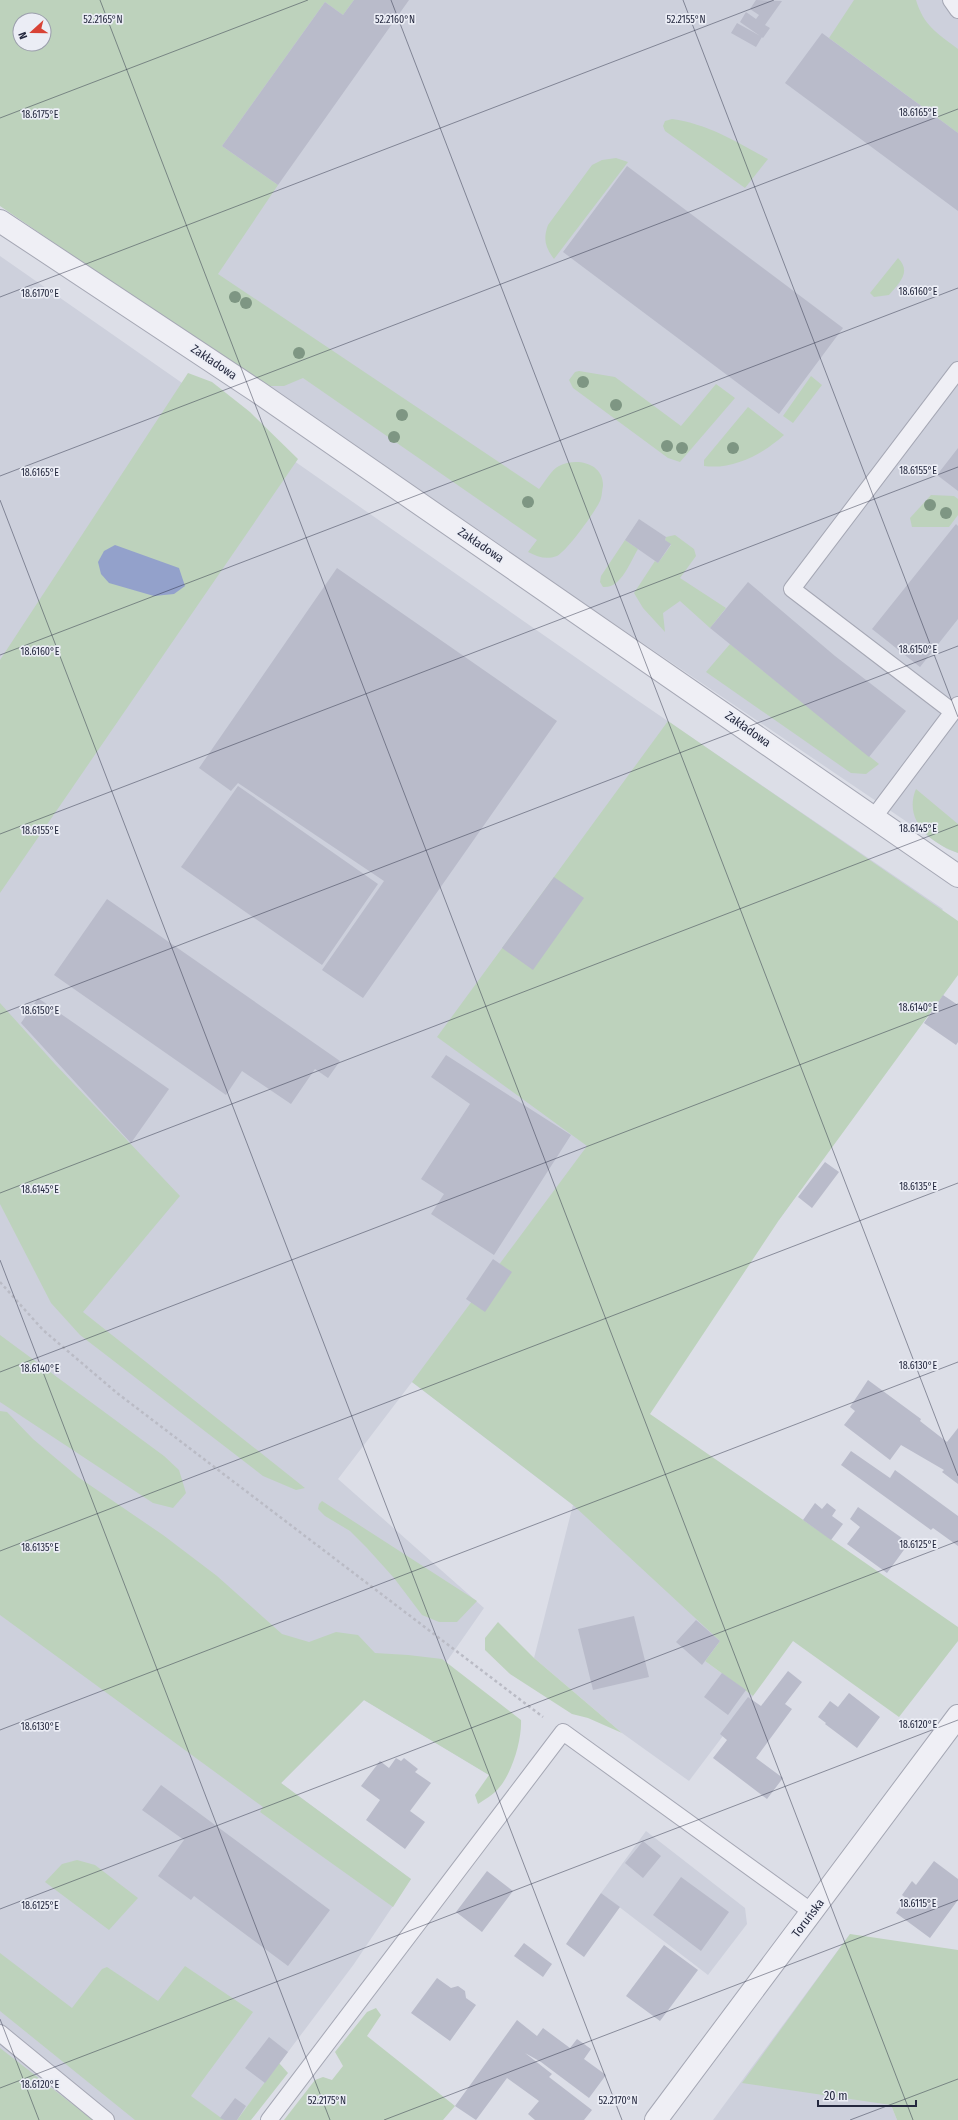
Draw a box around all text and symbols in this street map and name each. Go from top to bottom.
north arrow [12,12,52,52]
text: 52.2165°N [83,14,123,26]
text: 52.2160°N [375,14,415,26]
text: 52.2155°N [667,14,705,26]
text: N [16,30,30,41]
text: 18.6165°E [899,107,937,119]
text: 18.6175°E [21,109,59,121]
text: 18.6160°E [899,286,938,298]
text: 18.6170°E [21,288,59,300]
street label: Zakładowa [188,342,240,383]
text: 18.6155°E [899,465,937,477]
text: 18.6165°E [21,467,59,479]
street label: Zakładowa [455,525,507,566]
text: 18.6150°E [899,644,938,656]
text: 18.6160°E [21,646,60,658]
street label: Zakładowa [723,708,774,750]
text: 18.6145°E [899,823,937,835]
text: 18.6155°E [21,825,59,837]
text: 18.6140°E [899,1002,938,1014]
text: 18.6150°E [21,1005,60,1017]
text: 18.6135°E [899,1181,937,1193]
text: 18.6145°E [21,1184,59,1196]
text: 18.6130°E [899,1360,938,1372]
text: 18.6140°E [21,1363,60,1375]
text: 18.6125°E [899,1539,937,1551]
text: 18.6135°E [21,1542,59,1554]
text: 18.6120°E [899,1719,937,1731]
text: 18.6130°E [21,1721,60,1733]
street label: Toruńska [789,1896,827,1940]
text: 18.6115°E [900,1898,937,1910]
text: 18.6125°E [21,1900,59,1912]
text: 18.6120°E [21,2079,59,2091]
scale bar [818,2082,916,2108]
text: 20 m [824,2089,848,2103]
text: 52.2175°N [308,2095,346,2107]
text: 52.2170°N [598,2095,638,2107]

